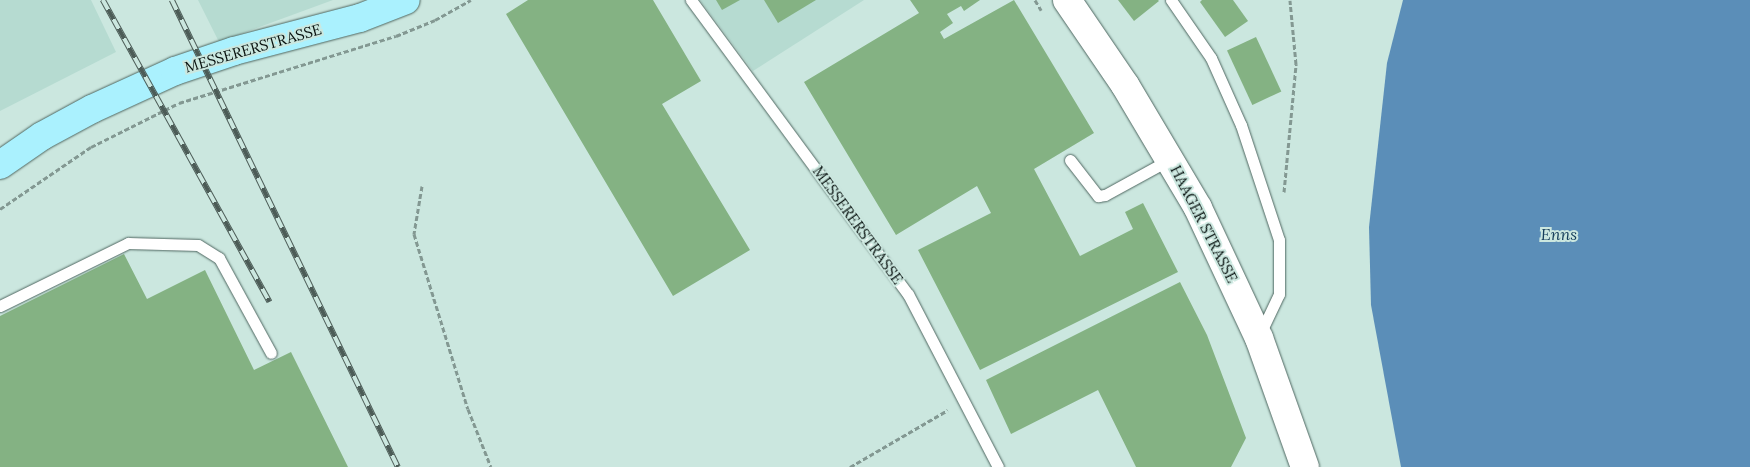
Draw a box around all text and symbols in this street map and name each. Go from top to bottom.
street label: MESSERERSTRASSE [182,20,324,76]
street label: MESSERERSTRASSE [809,162,907,288]
street label: HAAGER STRASSE [1167,162,1241,286]
water label: Enns [1541,224,1577,244]

